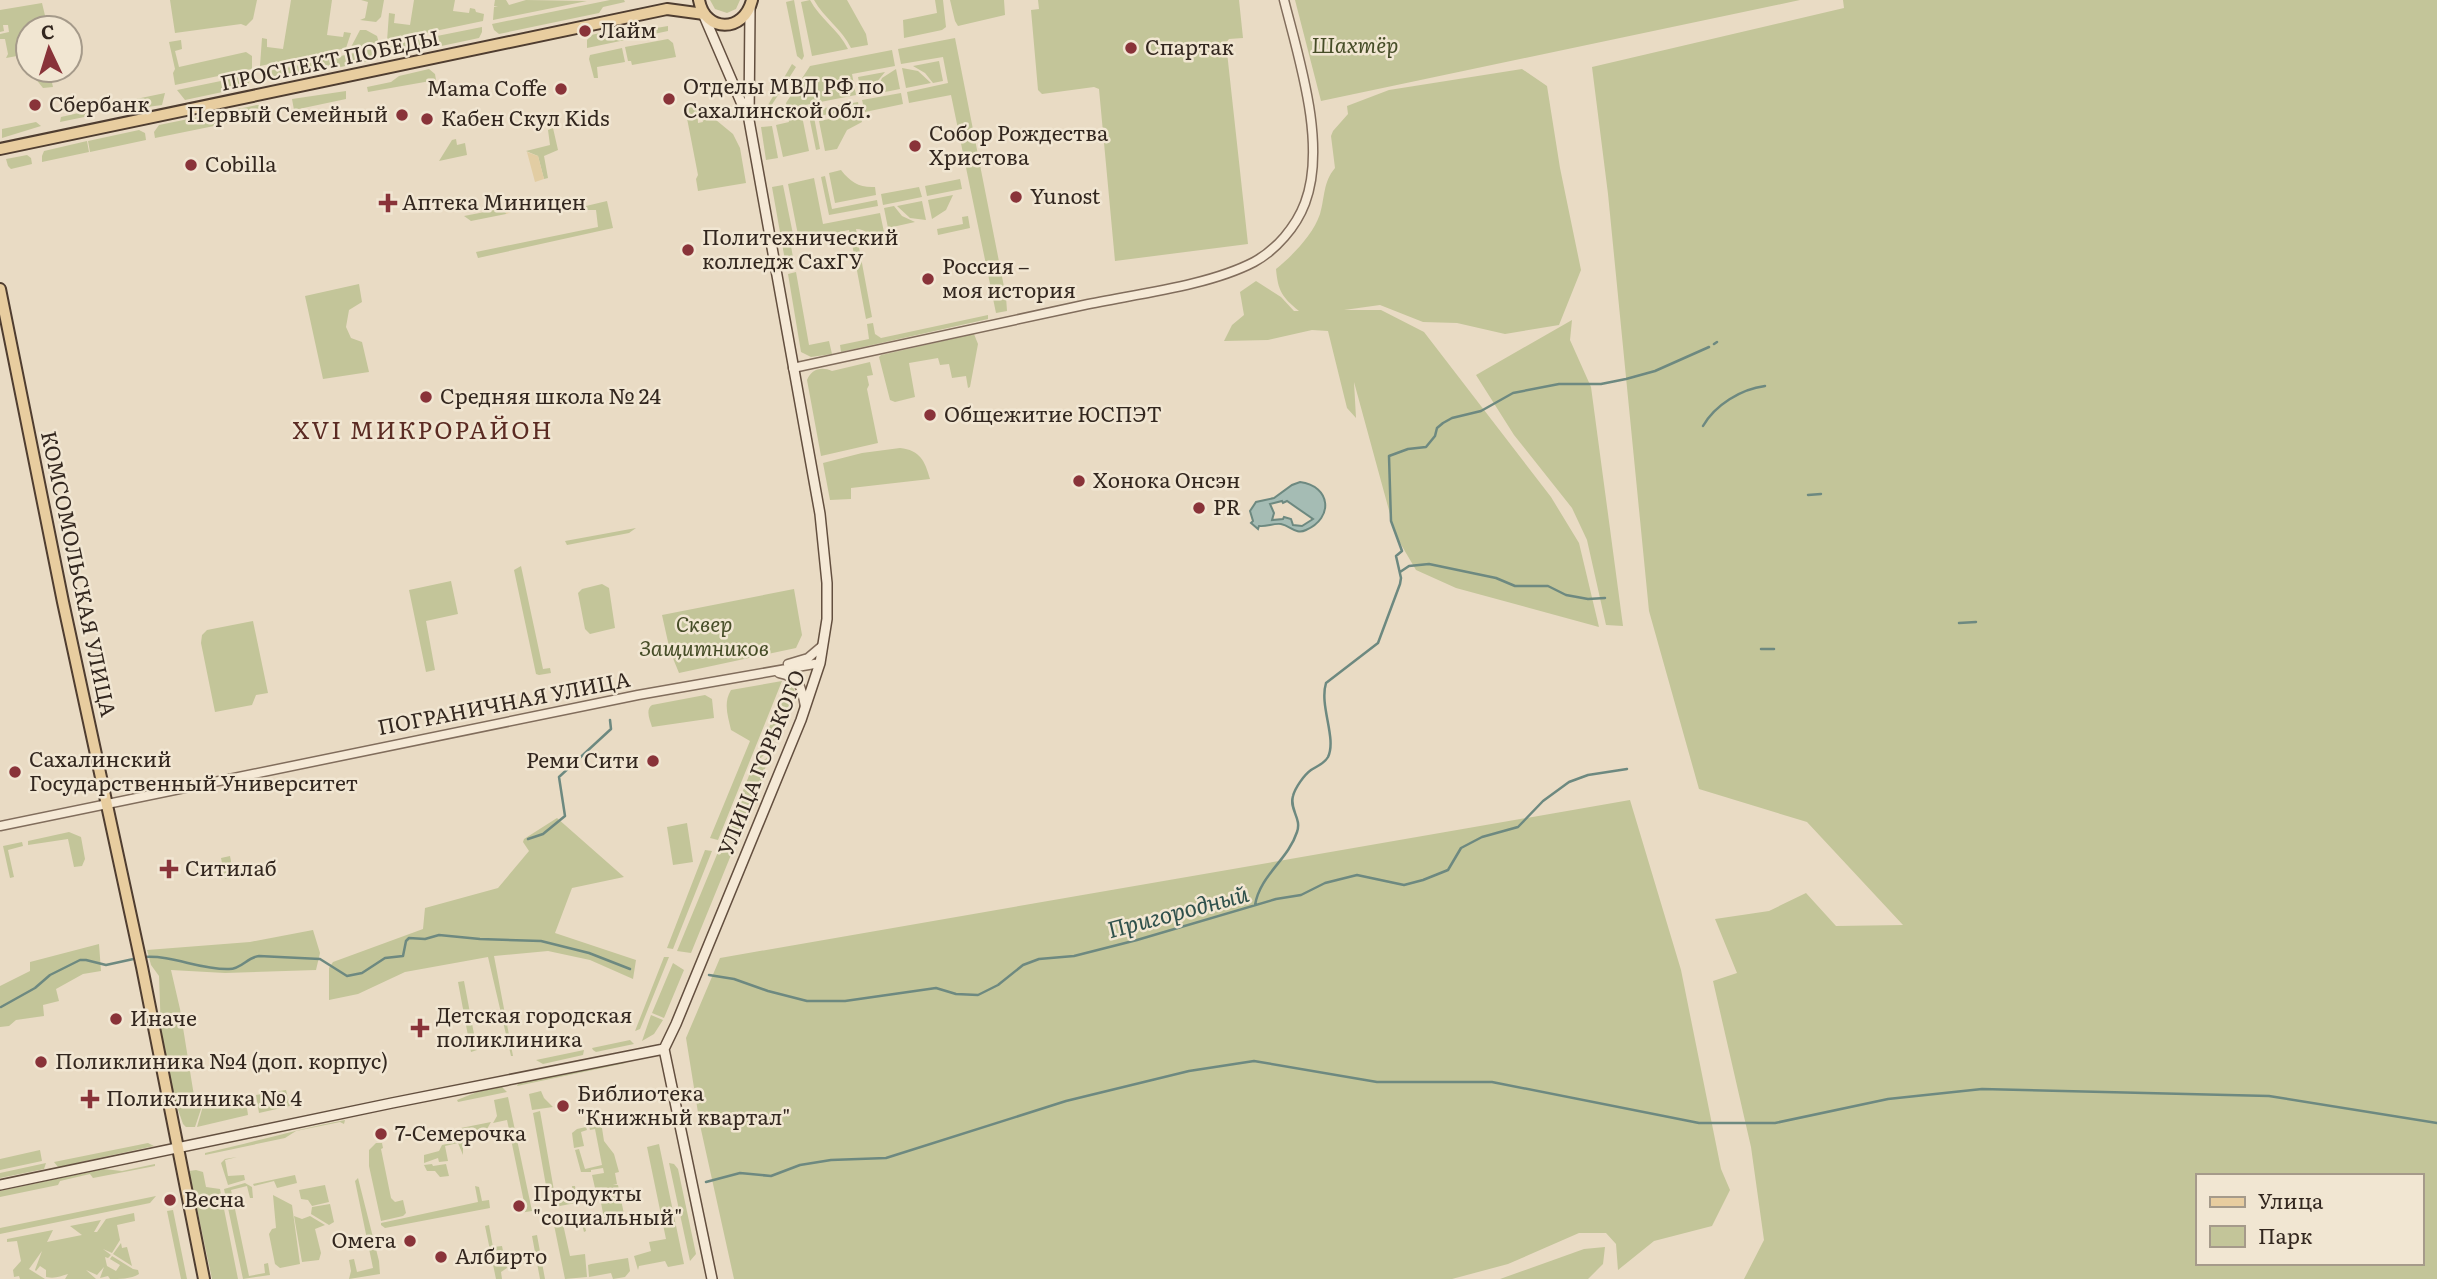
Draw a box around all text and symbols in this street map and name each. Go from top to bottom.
place label: Лайм [599,13,657,44]
north arrow [14,14,84,84]
text: С [40,17,55,45]
street label: ПРОСПЕКТ ПОБЕДЫ [217,20,442,97]
marker: Лайм [577,23,593,39]
park label: Шахтёр [1312,28,1398,59]
place label: Спартак [1145,30,1235,61]
marker: Спартак [1123,40,1139,56]
place label: Отделы МВД РФ по Сахалинской обл. [683,69,884,124]
place label: Mama Coffe [427,71,547,102]
marker: Mama Coffe [553,81,569,97]
place label: Сбербанк [49,87,150,118]
marker: Отделы МВД РФ по Сахалинской обл. [661,91,677,107]
marker: Сбербанк [27,97,43,113]
place label: Первый Семейный [187,97,388,128]
place label: Кабен Скул Kids [441,101,609,132]
marker: Первый Семейный [394,107,410,123]
marker: Кабен Скул Kids [419,111,435,127]
place label: Собор Рождества Христова [929,116,1109,171]
marker: Собор Рождества Христова [907,138,923,154]
place label: Cobilla [205,147,277,178]
marker: Cobilla [183,157,199,173]
place label: Yunost [1030,179,1101,210]
place label: Аптека Миницен [402,185,586,216]
marker: Yunost [1008,189,1024,205]
marker: Аптека Миницен [380,195,396,211]
place label: Политехнический колледж СахГУ [702,220,899,275]
marker: Политехнический колледж СахГУ [680,242,696,258]
place label: Россия – моя история [942,249,1076,304]
marker: Россия – моя история [920,271,936,287]
place label: Средняя школа № 24 [440,379,661,410]
marker: Средняя школа № 24 [418,389,434,405]
place label: Общежитие ЮСПЭТ [944,397,1162,428]
marker: Общежитие ЮСПЭТ [922,407,938,423]
district label: XVI МИКРОРАЙОН [292,411,554,446]
street label: КОМСОМОЛЬСКАЯ УЛИЦА [35,428,126,720]
place label: Хонока Онсэн [1093,463,1240,494]
marker: Хонока Онсэн [1071,473,1087,489]
place label: PR [1213,490,1241,521]
marker: PR [1191,500,1207,516]
park label: Сквер Защитников [639,607,769,662]
street label: ПОГРАНИЧНАЯ УЛИЦА [375,662,633,741]
street label: УЛИЦА ГОРЬКОГО [708,665,811,860]
place label: Сахалинский Государственный Университет [29,742,358,797]
place label: Реми Сити [526,743,639,774]
marker: Реми Сити [645,753,661,769]
marker: Сахалинский Государственный Университет [7,764,23,780]
place label: Ситилаб [185,851,277,882]
marker: Ситилаб [159,859,179,879]
water label: Пригородный [1103,875,1252,945]
place label: Детская городская поликлиника [436,998,632,1053]
place label: Иначе [130,1001,197,1032]
marker: Иначе [108,1011,124,1027]
marker: Детская городская поликлиника [410,1018,430,1038]
place label: Поликлиника №4 (доп. корпус) [55,1044,388,1075]
marker: Поликлиника №4 (доп. корпус) [33,1054,49,1070]
place label: Библиотека "Книжный квартал" [577,1076,790,1131]
place label: Поликлиника № 4 [106,1081,302,1112]
marker: Поликлиника № 4 [80,1089,100,1109]
marker: Библиотека "Книжный квартал" [555,1098,571,1114]
place label: 7-Семерочка [395,1116,527,1147]
marker: 7-Семерочка [373,1126,389,1142]
legend [2196,1174,2423,1265]
place label: Продукты "социальный" [533,1176,682,1231]
place label: Весна [184,1182,246,1213]
text: Улица [2258,1184,2324,1215]
marker: Весна [162,1192,178,1208]
marker: Продукты "социальный" [511,1198,527,1214]
text: Парк [2258,1219,2313,1250]
place label: Омега [332,1223,397,1254]
marker: Омега [402,1233,418,1249]
place label: Албирто [455,1239,547,1270]
marker: Албирто [433,1249,449,1265]

